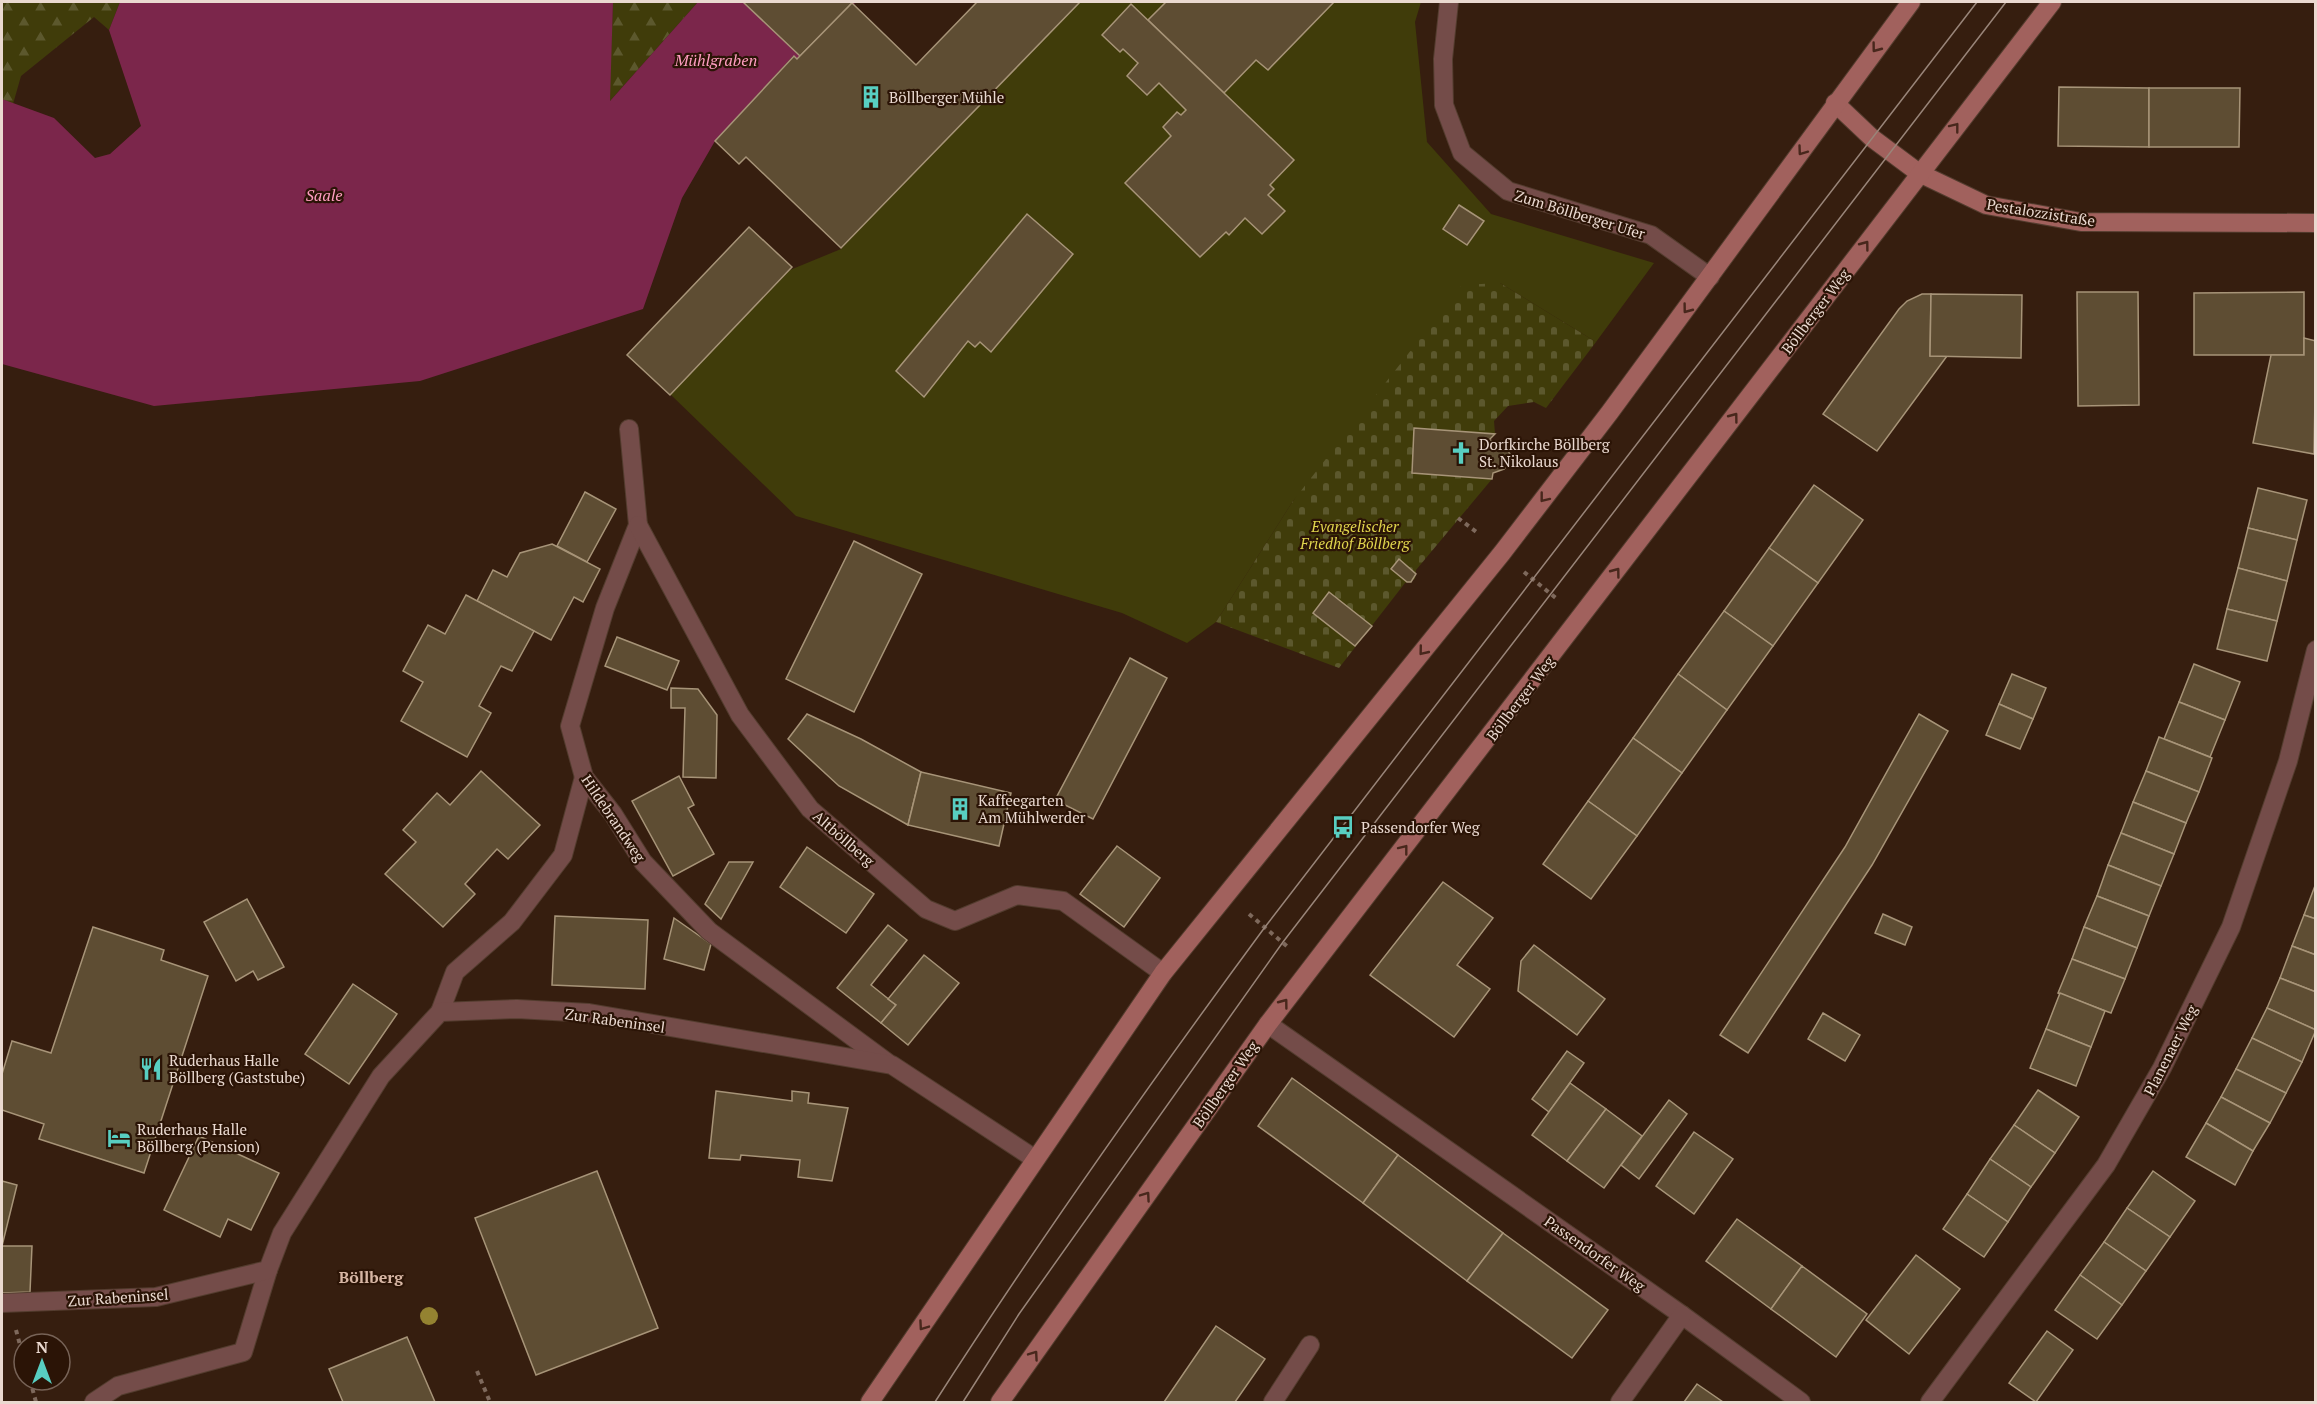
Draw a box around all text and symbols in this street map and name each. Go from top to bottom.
one-way arrow [1872,42,1883,53]
water label: Mühlgraben [674,49,757,71]
building icon: Böllberger Mühle [858,84,884,110]
place label: Böllberger Mühle [889,87,1004,107]
one-way arrow [1948,123,1959,134]
one-way arrow [1798,144,1809,155]
water label: Saale [305,184,343,206]
street label: Zum Böllberger Ufer [1512,185,1648,243]
street label: Pestalozzistraße [1985,194,2097,230]
one-way arrow [1857,241,1868,252]
street label: Böllberger Weg [1777,264,1854,357]
one-way arrow [1683,302,1694,313]
one-way arrow [1727,413,1738,424]
place label: Dorfkirche Böllberg St. Nikolaus [1479,434,1611,471]
church icon: Dorfkirche Böllberg St. Nikolaus [1448,440,1474,466]
one-way arrow [1540,491,1551,502]
park label: Evangelischer Friedhof Böllberg [1299,516,1411,553]
one-way arrow [1608,568,1619,579]
one-way arrow [1419,644,1430,655]
street label: Böllberger Weg [1482,651,1559,744]
street label: Hildebrandweg [578,771,651,866]
place label: Kaffeegarten Am Mühlwerder [978,790,1086,827]
building icon: Kaffeegarten Am Mühlwerder [947,796,973,822]
street label: Altböllberg [809,806,880,871]
bus stop icon: Passendorfer Weg [1330,814,1356,840]
place label: Passendorfer Weg [1361,817,1481,837]
one-way arrow [1396,844,1407,855]
one-way arrow [1277,998,1288,1009]
street label: Planenaer Weg [2139,1000,2202,1099]
street label: Zur Rabeninsel [564,1003,666,1037]
street label: Böllberger Weg [1188,1036,1263,1131]
place label: Ruderhaus Halle Böllberg (Gaststube) [169,1050,305,1087]
restaurant icon: Ruderhaus Halle Böllberg (Gaststube) [138,1056,164,1082]
place label: Ruderhaus Halle Böllberg (Pension) [137,1119,260,1156]
hotel icon: Ruderhaus Halle Böllberg (Pension) [106,1125,132,1151]
one-way arrow [1139,1191,1150,1202]
street label: Passendorfer Weg [1541,1211,1650,1296]
district label: Böllberg [339,1266,404,1288]
street label: Zur Rabeninsel [67,1284,169,1310]
one-way arrow [919,1319,930,1330]
north arrow [12,1332,72,1392]
text: N [36,1336,48,1358]
one-way arrow [1027,1350,1038,1361]

